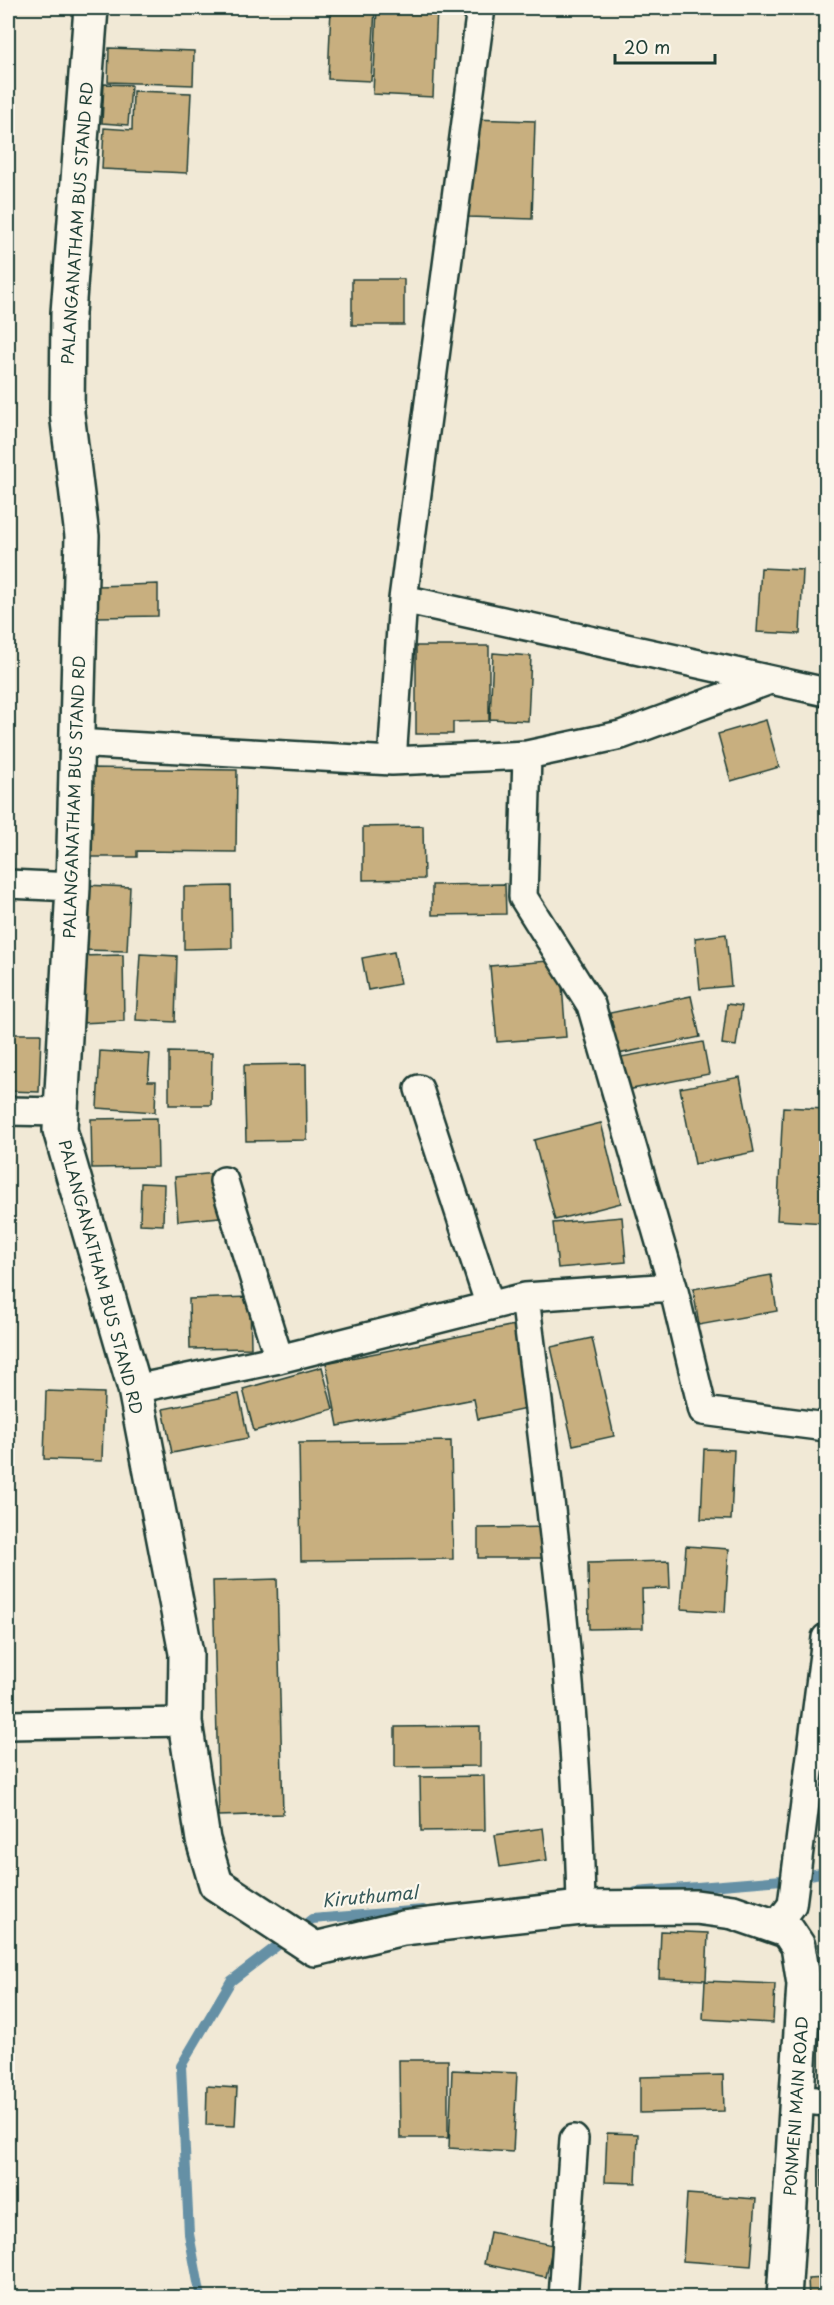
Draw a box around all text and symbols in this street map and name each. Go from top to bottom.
scale bar [615,27,716,65]
text: 20 m [624,33,670,60]
street label: PALANGANATHAM BUS STAND RD [54,81,98,365]
street label: PALANGANATHAM BUS STAND RD [56,655,90,939]
street label: PALANGANATHAM BUS STAND RD [54,1137,150,1417]
water label: Kiruthumal [321,1878,422,1913]
street label: PONMENI MAIN ROAD [777,2015,813,2197]

